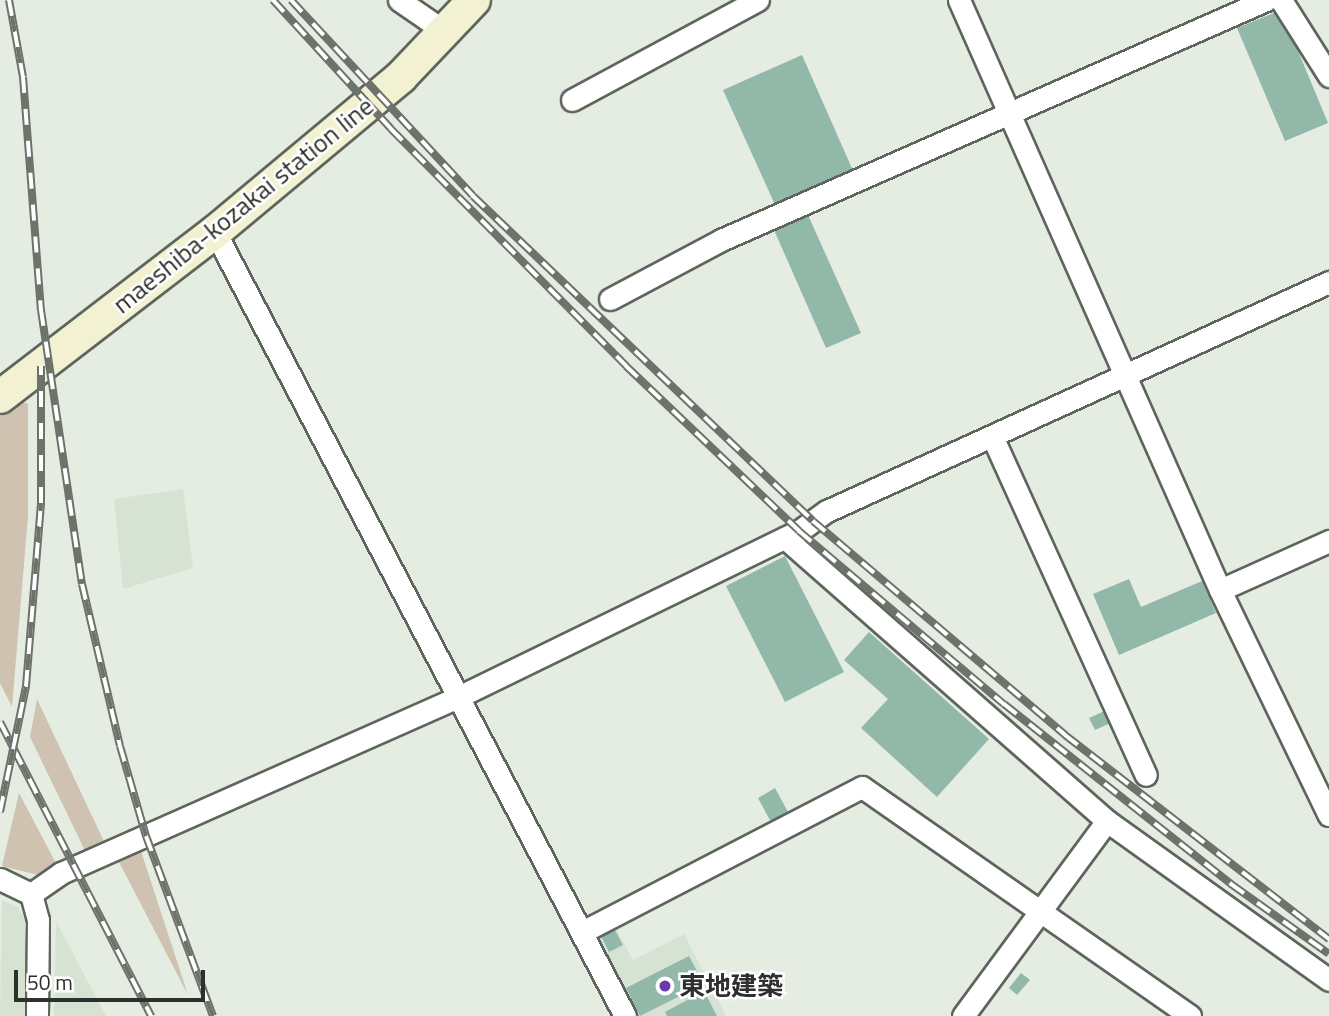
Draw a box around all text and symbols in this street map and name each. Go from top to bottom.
street label: maeshiba-kozakai station line [106,90,380,320]
scale bar [18,956,208,1000]
text: 50 m [27,966,73,998]
place label: 東地建築 [679,970,783,1002]
marker: 東地建築 [657,978,673,994]

